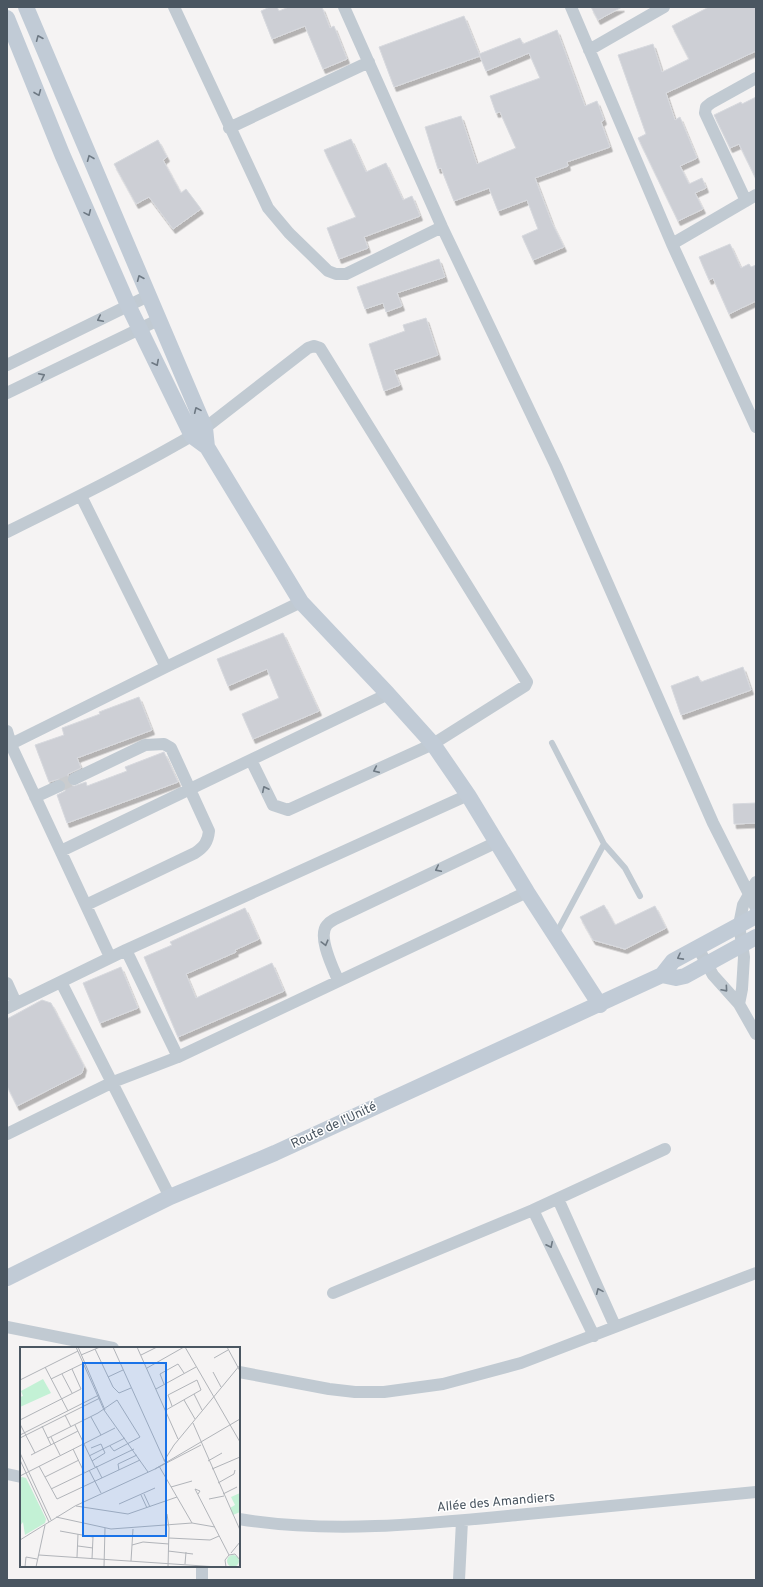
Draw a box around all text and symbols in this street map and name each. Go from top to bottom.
one-way arrow [36,35,44,43]
one-way arrow [33,90,41,97]
one-way arrow [86,155,94,162]
one-way arrow [83,208,91,216]
one-way arrow [137,274,145,282]
one-way arrow [97,314,104,322]
one-way arrow [151,359,158,366]
one-way arrow [38,373,45,381]
one-way arrow [194,407,202,414]
one-way arrow [372,765,380,773]
one-way arrow [262,786,270,793]
one-way arrow [435,864,443,872]
one-way arrow [320,939,329,946]
one-way arrow [677,953,684,960]
one-way arrow [720,984,727,992]
street label: Route de l'Unité [289,1099,379,1153]
one-way arrow [545,1241,553,1249]
one-way arrow [596,1287,604,1295]
inset map [20,1347,240,1567]
street label: Allée des Amandiers [436,1490,556,1516]

